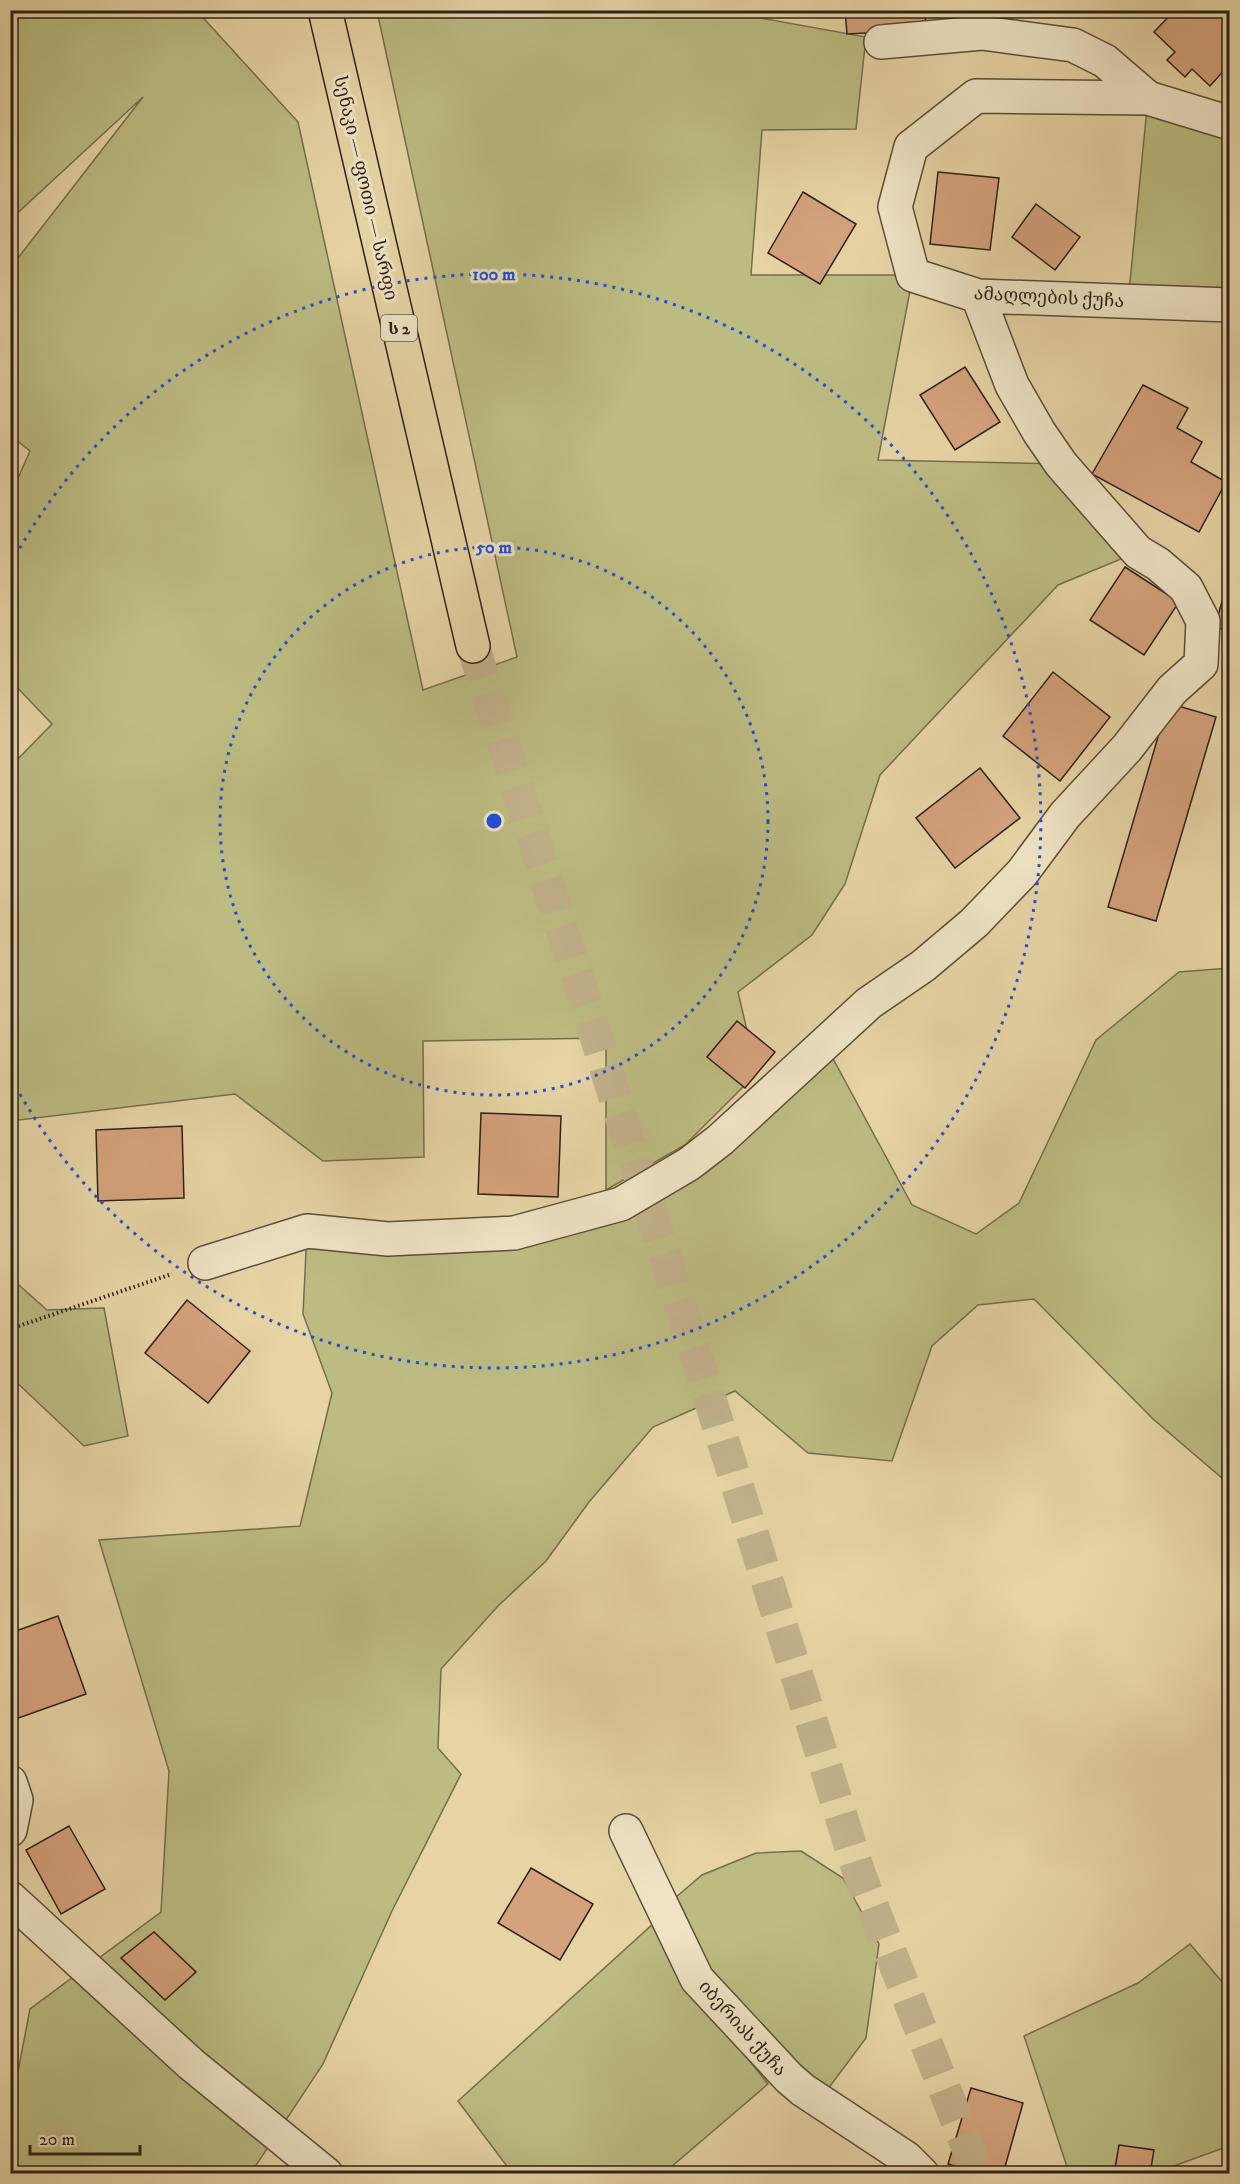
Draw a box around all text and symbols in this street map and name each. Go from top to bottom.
street label: სენაკი — ფოთი — სარფი [328,74,402,303]
text: 100 m [472,264,516,286]
street label: ამაღლების ქუჩა [973,283,1125,313]
road number: ს 2 [381,315,417,341]
text: 50 m [475,537,512,559]
centre of rings [484,811,504,831]
street label: იბერიას ქუჩა [694,1976,791,2081]
scale bar [30,2118,140,2156]
text: 20 m [39,2129,75,2151]

